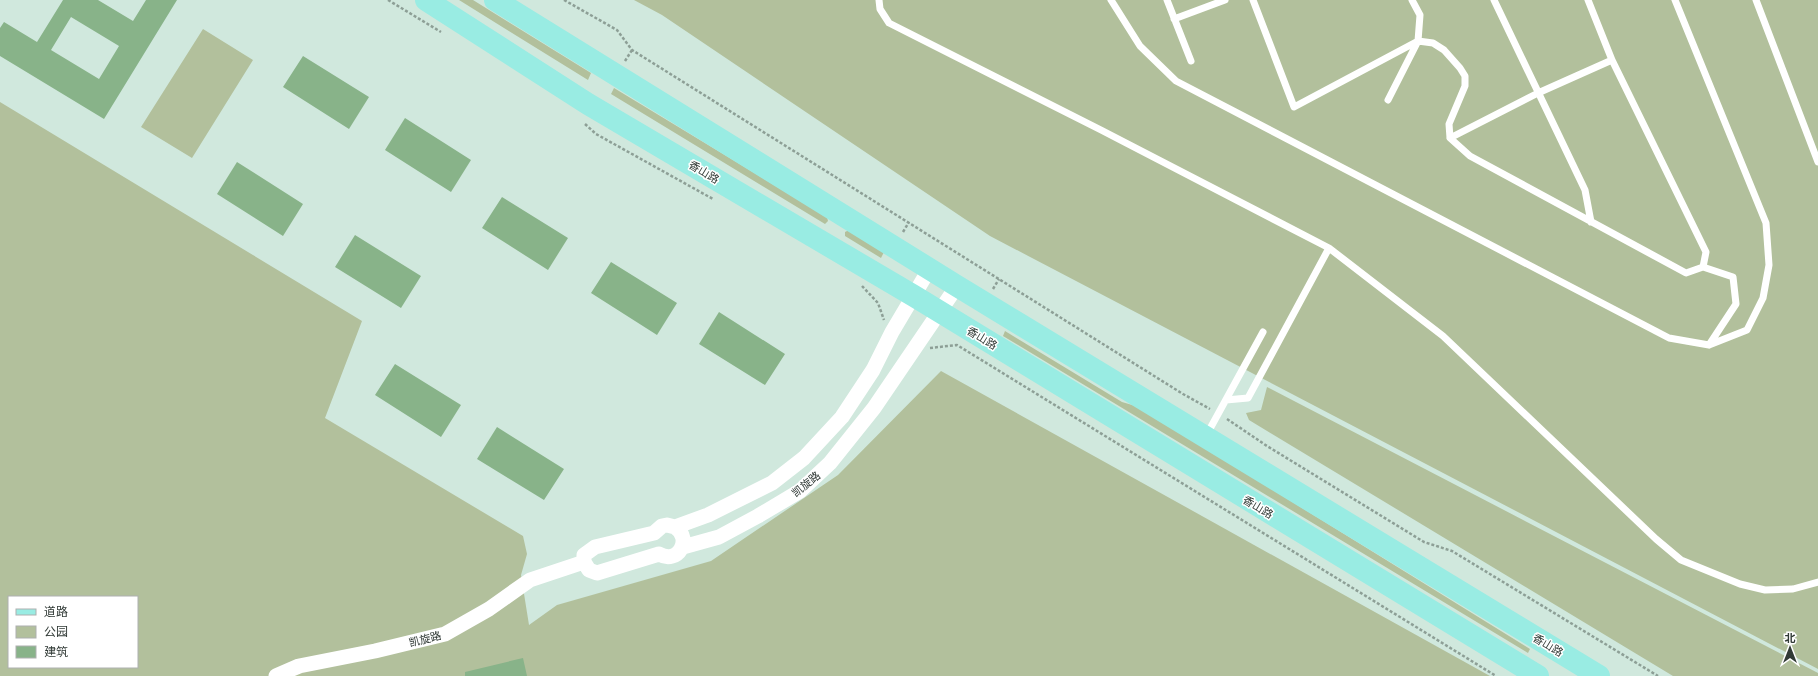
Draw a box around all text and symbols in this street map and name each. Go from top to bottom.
street label: 香山路 [686,158,721,186]
street label: 香山路 [964,324,999,352]
street label: 凯旋路 [789,469,823,500]
street label: 香山路 [1240,493,1275,521]
legend [8,596,138,668]
text: 道路 [44,605,68,619]
text: 公园 [44,625,68,639]
north arrow [1770,628,1810,668]
street label: 凯旋路 [408,629,443,650]
street label: 香山路 [1530,631,1565,659]
text: 北 [1785,632,1796,645]
text: 建筑 [44,645,68,659]

